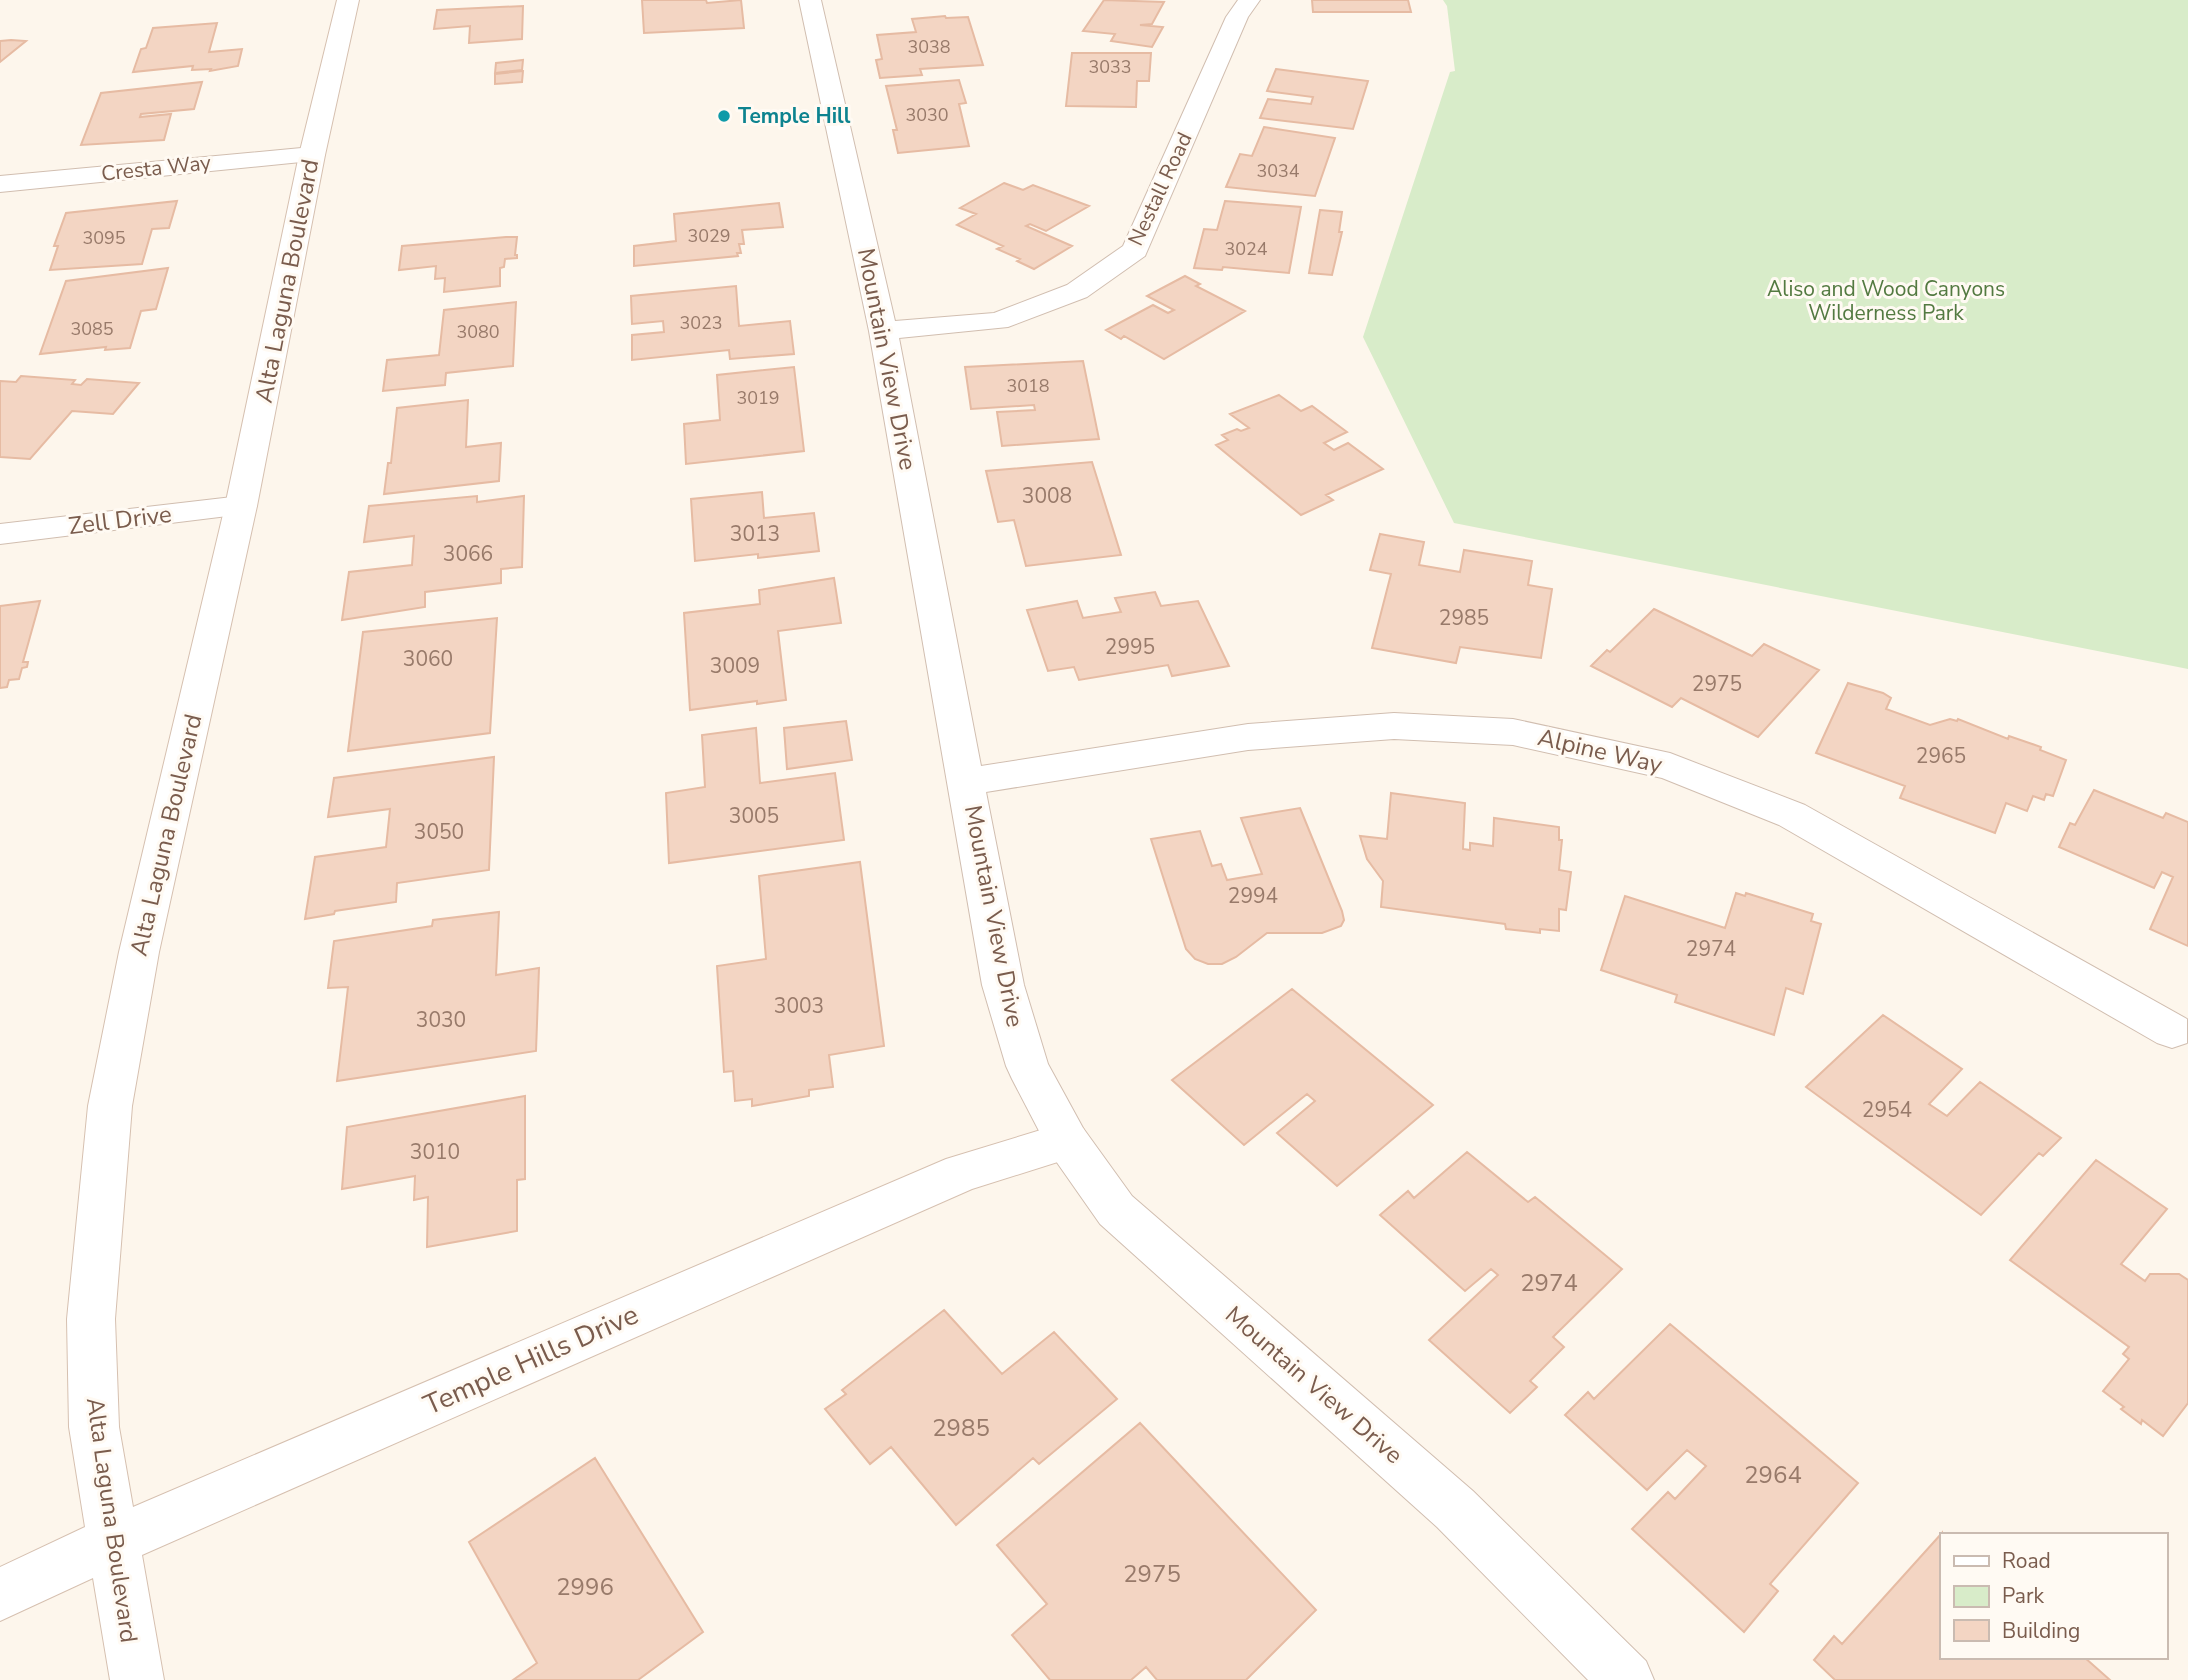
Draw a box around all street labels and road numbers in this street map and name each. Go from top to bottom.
street label: Nestall Road [1122,128,1198,250]
street label: Cresta Way [100,148,213,188]
street label: Alta Laguna Boulevard [248,157,326,405]
street label: Mountain View Drive [850,245,924,473]
street label: Zell Drive [67,498,173,542]
street label: Alta Laguna Boulevard [123,711,209,959]
street label: Alpine Way [1535,721,1666,781]
street label: Mountain View Drive [957,802,1031,1030]
street label: Temple Hills Drive [418,1296,644,1424]
street label: Mountain View Drive [1218,1299,1410,1471]
street label: Alta Laguna Boulevard [79,1395,145,1645]

